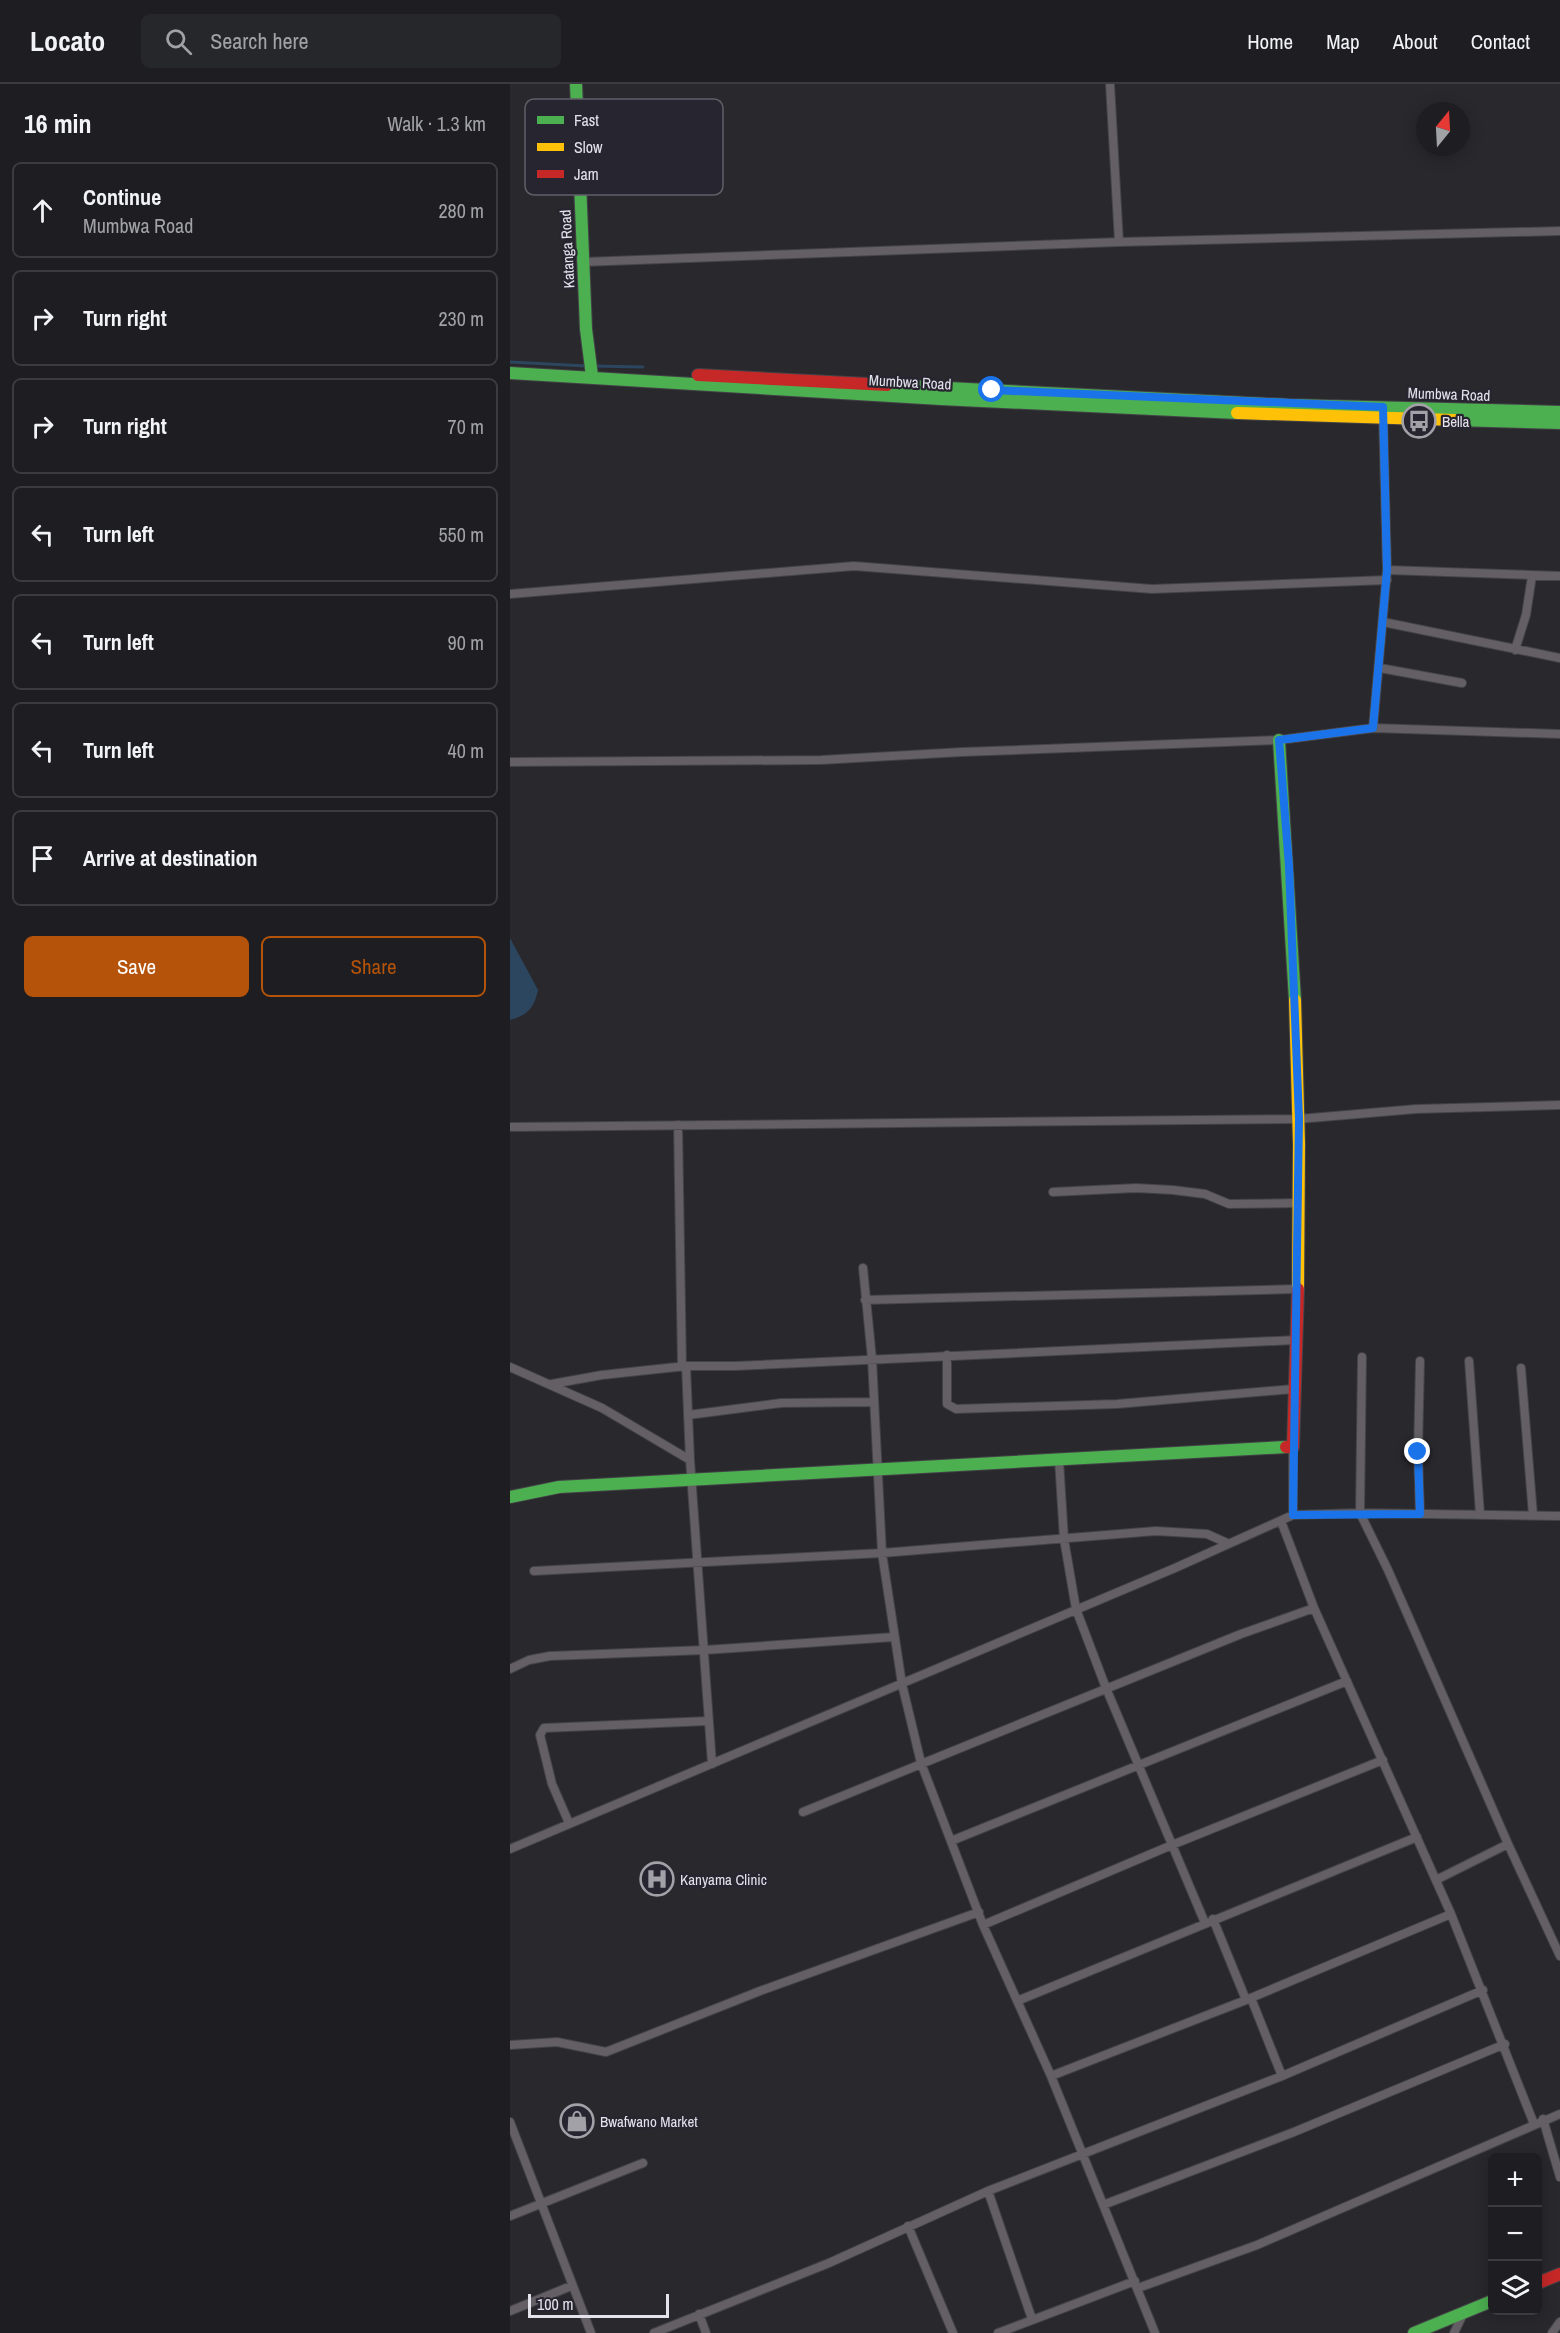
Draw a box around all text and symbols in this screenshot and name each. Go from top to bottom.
search box [141,14,561,68]
text: Locato [30,22,105,60]
icon: search [162,25,195,58]
text: Search here [210,26,309,56]
text: Home [1247,27,1293,56]
text: Map [1326,27,1360,56]
text: About [1393,27,1438,56]
text: Contact [1471,27,1530,56]
legend [525,99,723,195]
north arrow [1416,102,1470,156]
text: 16 min [24,106,92,141]
text: Fast [574,109,599,131]
text: Walk · 1.3 km [387,110,486,137]
text: Slow [574,136,603,158]
text: Jam [574,163,599,185]
text: Continue [83,182,161,212]
icon: ahead [26,194,59,227]
text: 280 m [438,197,484,224]
street label: Katanga Road [554,209,580,289]
text: Mumbwa Road [83,212,193,239]
icon: right [26,302,59,335]
text: Turn right [83,303,167,333]
text: 230 m [438,305,484,332]
street label: Mumbwa Road [868,369,952,395]
route start [978,376,1004,402]
street label: Mumbwa Road [1407,382,1491,406]
bus stop icon: Bella [1401,403,1437,439]
icon: right [26,410,59,443]
text: Turn right [83,411,167,441]
place label: Bella [1442,411,1470,432]
text: 70 m [448,413,484,440]
icon: left [26,518,59,551]
text: Turn left [83,519,154,549]
text: 550 m [438,521,484,548]
icon: left [26,626,59,659]
text: Turn left [83,627,154,657]
text: 90 m [448,629,484,656]
icon: left [26,734,59,767]
text: Turn left [83,735,154,765]
text: 40 m [448,737,484,764]
icon: arrive [26,842,59,875]
text: Arrive at destination [83,843,257,873]
button: Save [24,936,249,997]
button: Share [261,936,486,997]
route end [1404,1438,1430,1464]
hospital icon: Kanyama Clinic [639,1861,675,1897]
place label: Kanyama Clinic [680,1869,767,1890]
shop icon: Bwafwano Market [559,2103,595,2139]
place label: Bwafwano Market [600,2111,698,2132]
map controls [1488,2153,1542,2315]
button: + [1488,2153,1542,2207]
button: − [1488,2207,1542,2261]
button: layers [1488,2261,1542,2315]
scale bar [528,2291,669,2318]
text: 100 m [537,2293,573,2315]

